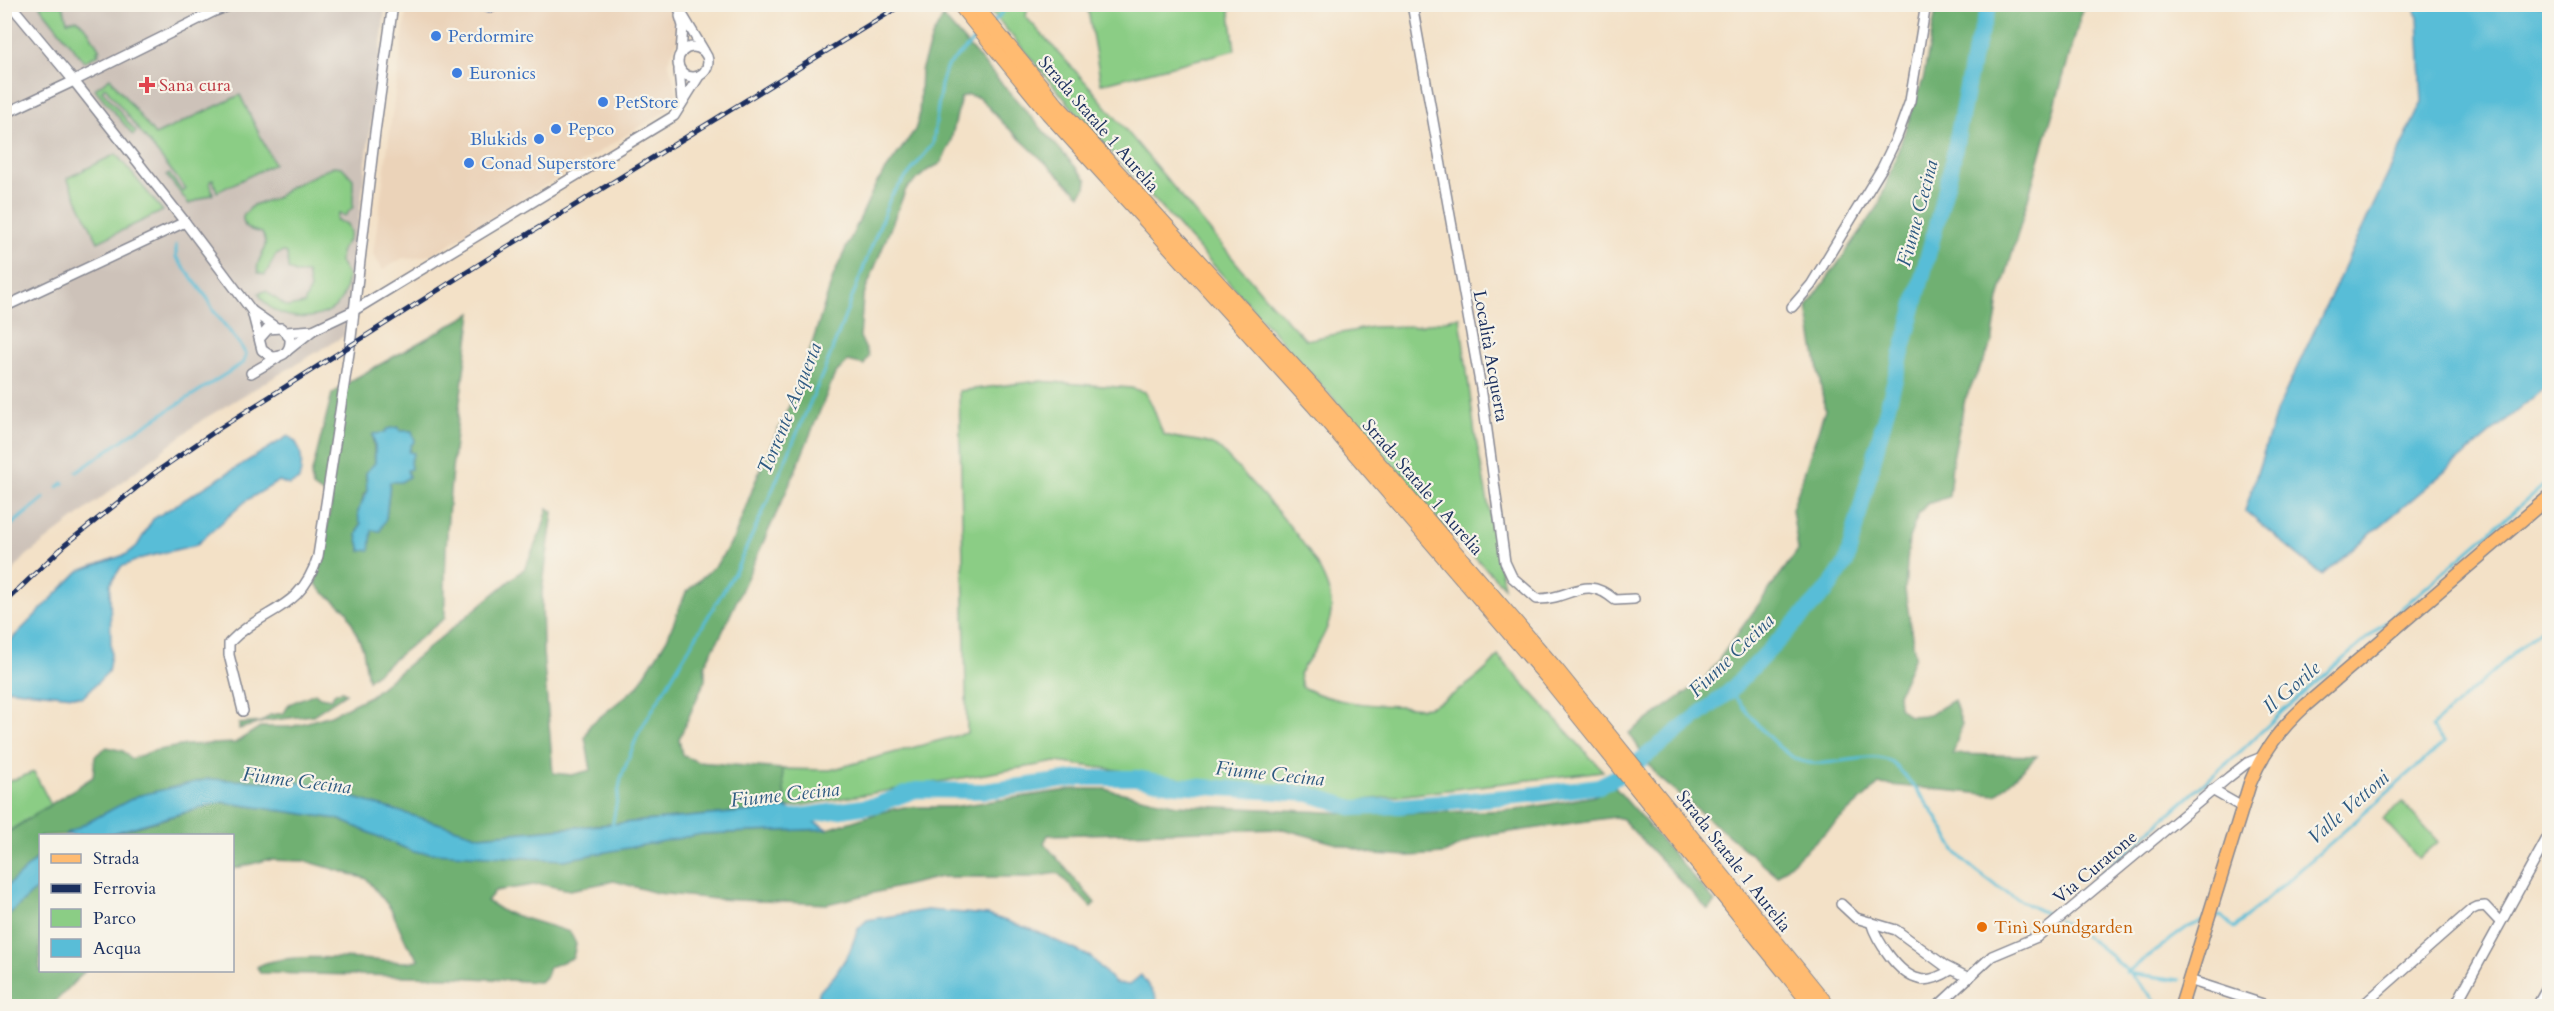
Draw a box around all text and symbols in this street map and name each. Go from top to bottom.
place label: Perdormire [448,24,534,49]
marker: Perdormire [429,29,443,43]
street label: Strada Statale 1 Aurelia [1032,51,1165,198]
place label: Euronics [469,61,536,86]
marker: Euronics [450,66,464,80]
place label: Sana cura [159,73,231,98]
marker: Sana cura [140,78,154,92]
place label: PetStore [615,90,679,115]
marker: PetStore [596,95,610,109]
place label: Pepco [568,117,615,142]
marker: Pepco [549,122,563,136]
place label: Blukids [470,127,527,152]
marker: Blukids [532,132,546,146]
place label: Conad Superstore [481,151,616,176]
marker: Conad Superstore [462,156,476,170]
water label: Fiume Cecina [1890,157,1945,269]
street label: Località Acquerta [1467,288,1514,424]
water label: Torrente Acquerta [751,338,828,478]
street label: Strada Statale 1 Aurelia [1356,414,1489,561]
water label: Fiume Cecina [1683,608,1780,703]
water label: Il Gorile [2257,655,2326,720]
water label: Fiume Cecina [1214,754,1326,793]
water label: Fiume Cecina [241,760,353,801]
water label: Valle Vettoni [2302,764,2395,850]
water label: Fiume Cecina [729,775,841,814]
street label: Strada Statale 1 Aurelia [1670,785,1797,938]
street label: Via Curatone [2048,825,2143,910]
legend [39,834,234,972]
text: Strada [93,846,140,871]
text: Ferrovia [93,876,156,901]
text: Parco [93,906,136,931]
place label: Tinì Soundgarden [1994,915,2134,940]
marker: Tinì Soundgarden [1975,920,1989,934]
text: Acqua [93,936,142,961]

